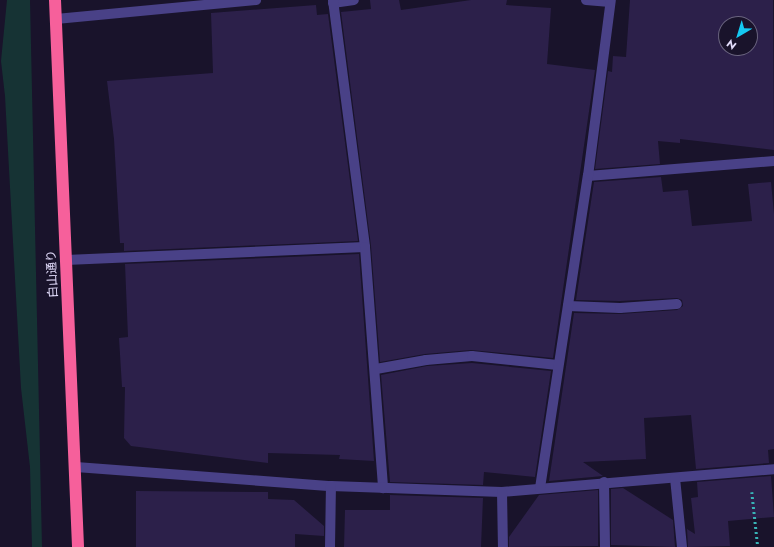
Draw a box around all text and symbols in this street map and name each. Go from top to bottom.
north arrow [718,16,758,56]
text: N [723,36,740,54]
street label: 白山通り [45,250,61,298]

